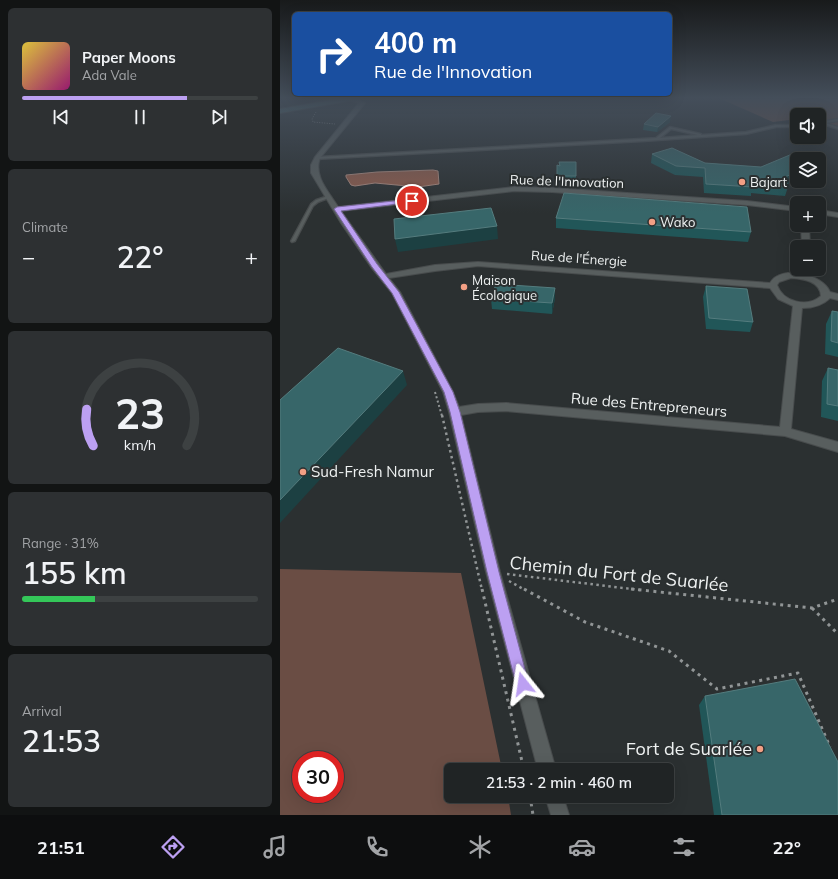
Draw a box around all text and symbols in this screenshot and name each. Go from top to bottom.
text: 400 m [374,25,457,60]
icon: right [308,28,360,80]
text: Paper Moons [82,48,176,67]
text: Rue de l'Innovation [374,60,532,83]
text: Ada Vale [82,67,137,83]
icon: previous [50,106,72,128]
icon: pause [129,106,151,128]
icon: next [208,106,230,128]
map controls [790,108,826,276]
button: sound [790,108,826,144]
button: layers [790,152,826,188]
street label: Rue de l'Innovation [510,171,624,191]
place label: Bajart [750,174,788,190]
marker: Bajart [737,177,747,187]
pin [395,184,429,218]
icon: arrive [401,190,423,212]
button: + [790,196,826,232]
place label: Wako [660,214,695,230]
marker: Wako [647,217,657,227]
text: Climate [22,219,68,235]
text: 22° [116,238,164,276]
button: − [790,240,826,276]
text: − [22,243,35,271]
text: + [245,243,258,271]
street label: Rue de l'Énergie [530,247,628,269]
place label: Maison Écologique [472,272,537,303]
marker: Maison Écologique [459,282,469,292]
text: 23 [115,386,165,438]
street label: Rue des Entrepreneurs [570,388,728,421]
text: km/h [124,435,156,453]
place label: Sud-Fresh Namur [311,462,434,481]
marker: Sud-Fresh Namur [298,467,308,477]
text: Range · 31% [22,535,99,551]
street label: Chemin du Fort de Suarlée [508,551,730,596]
text: 155 km [22,554,127,592]
position arrow [502,663,544,705]
text: Arrival [22,703,62,719]
text: 21:53 [22,722,101,760]
place label: Fort de Suarlée [626,737,752,760]
marker: Fort de Suarlée [755,744,765,754]
speed limit sign: 30 [292,751,344,803]
text: 21:53 · 2 min · 460 m [486,773,632,792]
icon: directions [159,833,187,861]
icon: music [261,833,289,861]
icon: phone [363,833,391,861]
icon: climate [466,833,494,861]
icon: car [568,833,596,861]
icon: filters [670,833,698,861]
text: 21:51 [37,836,85,859]
text: 22° [772,836,801,859]

